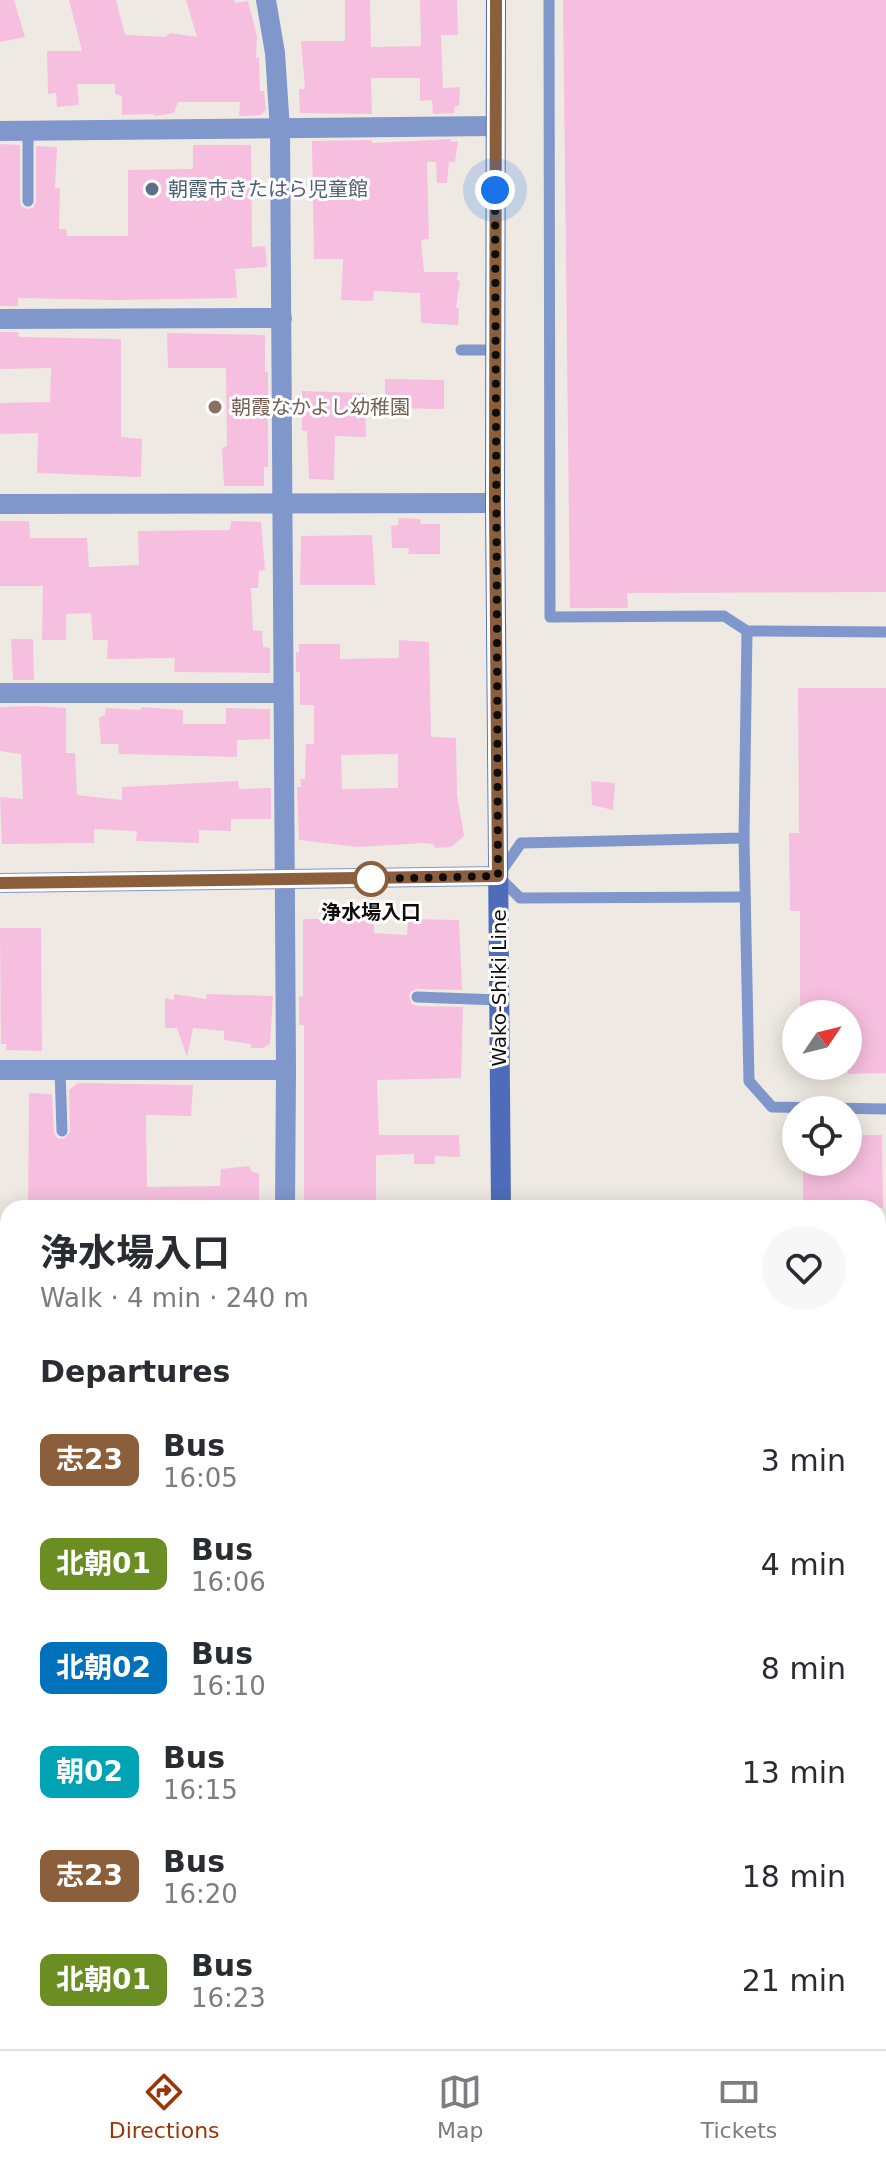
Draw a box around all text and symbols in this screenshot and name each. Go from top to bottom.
your location [475,170,515,210]
place label: 朝霞市きたはら児童館 [168,177,368,201]
marker: 朝霞市きたはら児童館 [143,180,161,198]
place label: 朝霞なかよし幼稚園 [231,395,410,419]
marker: 朝霞なかよし幼稚園 [206,398,224,416]
marker: 浄水場入口 [354,862,388,896]
place label: 浄水場入口 [321,900,421,924]
street label: Wako-Shiki Line [487,909,511,1067]
north arrow [782,1000,862,1080]
map controls [782,1000,862,1176]
button: locate [782,1096,862,1176]
button: heart [762,1226,846,1310]
text: 浄水場入口 [40,1231,230,1275]
text: Walk · 4 min · 240 m [40,1283,309,1313]
text: Departures [40,1354,230,1389]
text: Bus [163,1428,225,1463]
text: 志23 [56,1443,123,1476]
text: 3 min [761,1443,846,1478]
text: 16:05 [163,1463,238,1493]
text: Bus [191,1532,253,1567]
text: 北朝01 [56,1547,151,1580]
text: 4 min [761,1547,846,1582]
text: 16:06 [191,1567,266,1597]
text: Bus [191,1636,253,1671]
text: 北朝02 [56,1651,151,1684]
text: 8 min [761,1651,846,1686]
text: 16:10 [191,1671,266,1701]
text: Bus [163,1740,225,1775]
text: 朝02 [56,1755,123,1788]
text: 13 min [742,1755,846,1790]
text: 16:15 [163,1775,238,1805]
text: Bus [163,1844,225,1879]
text: 志23 [56,1859,123,1892]
text: 18 min [742,1859,846,1894]
text: 16:20 [163,1879,238,1909]
text: Bus [191,1948,253,1983]
text: 北朝01 [56,1963,151,1996]
text: 21 min [742,1963,846,1998]
text: 16:23 [191,1983,266,2013]
tab: Directions [109,2070,220,2143]
tab: Map [437,2070,483,2143]
tab: Tickets [701,2070,777,2143]

